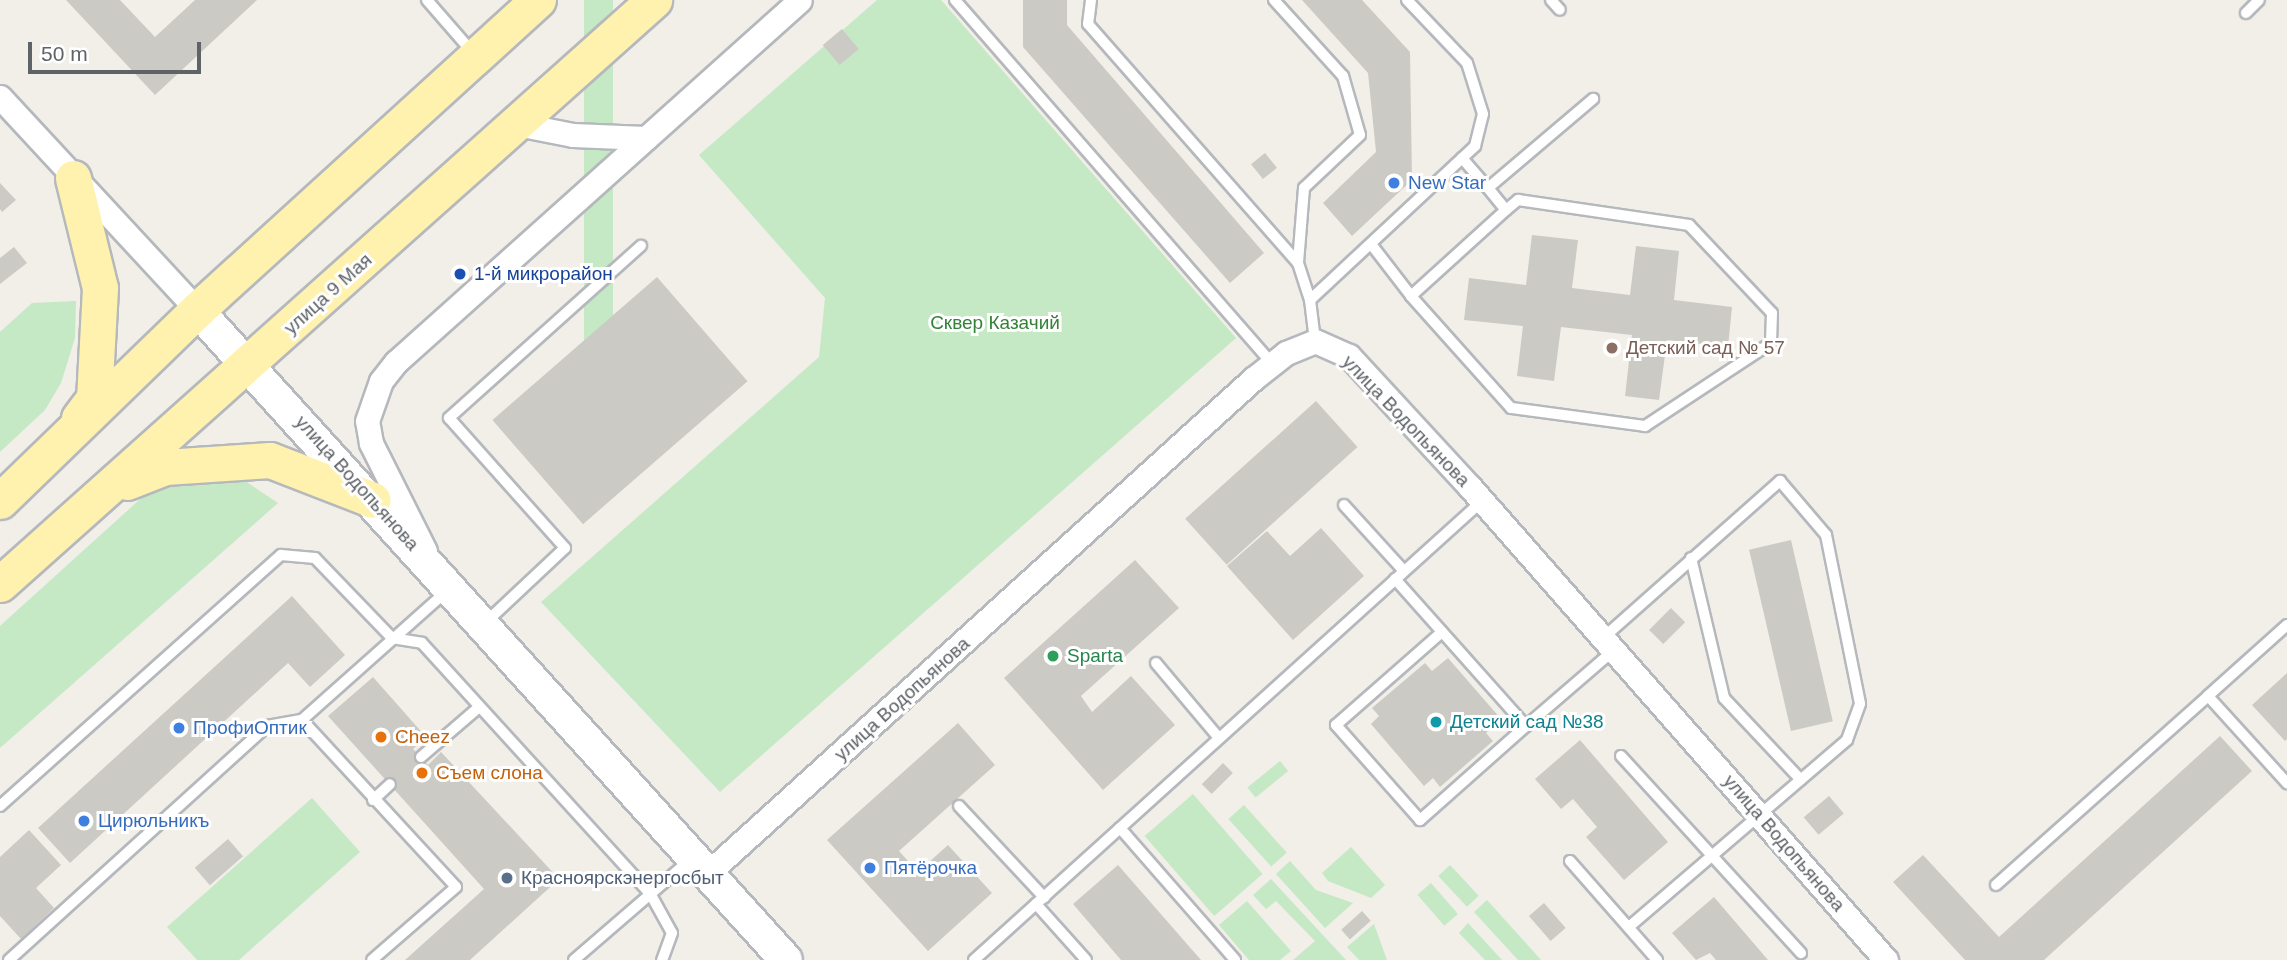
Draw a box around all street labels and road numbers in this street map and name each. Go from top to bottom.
street label: улица 9 Мая [279,249,377,339]
street label: улица Водопьянова [1337,351,1475,491]
street label: улица Водопьянова [290,411,424,555]
street label: улица Водопьянова [830,632,974,766]
street label: улица Водопьянова [1718,770,1850,916]

